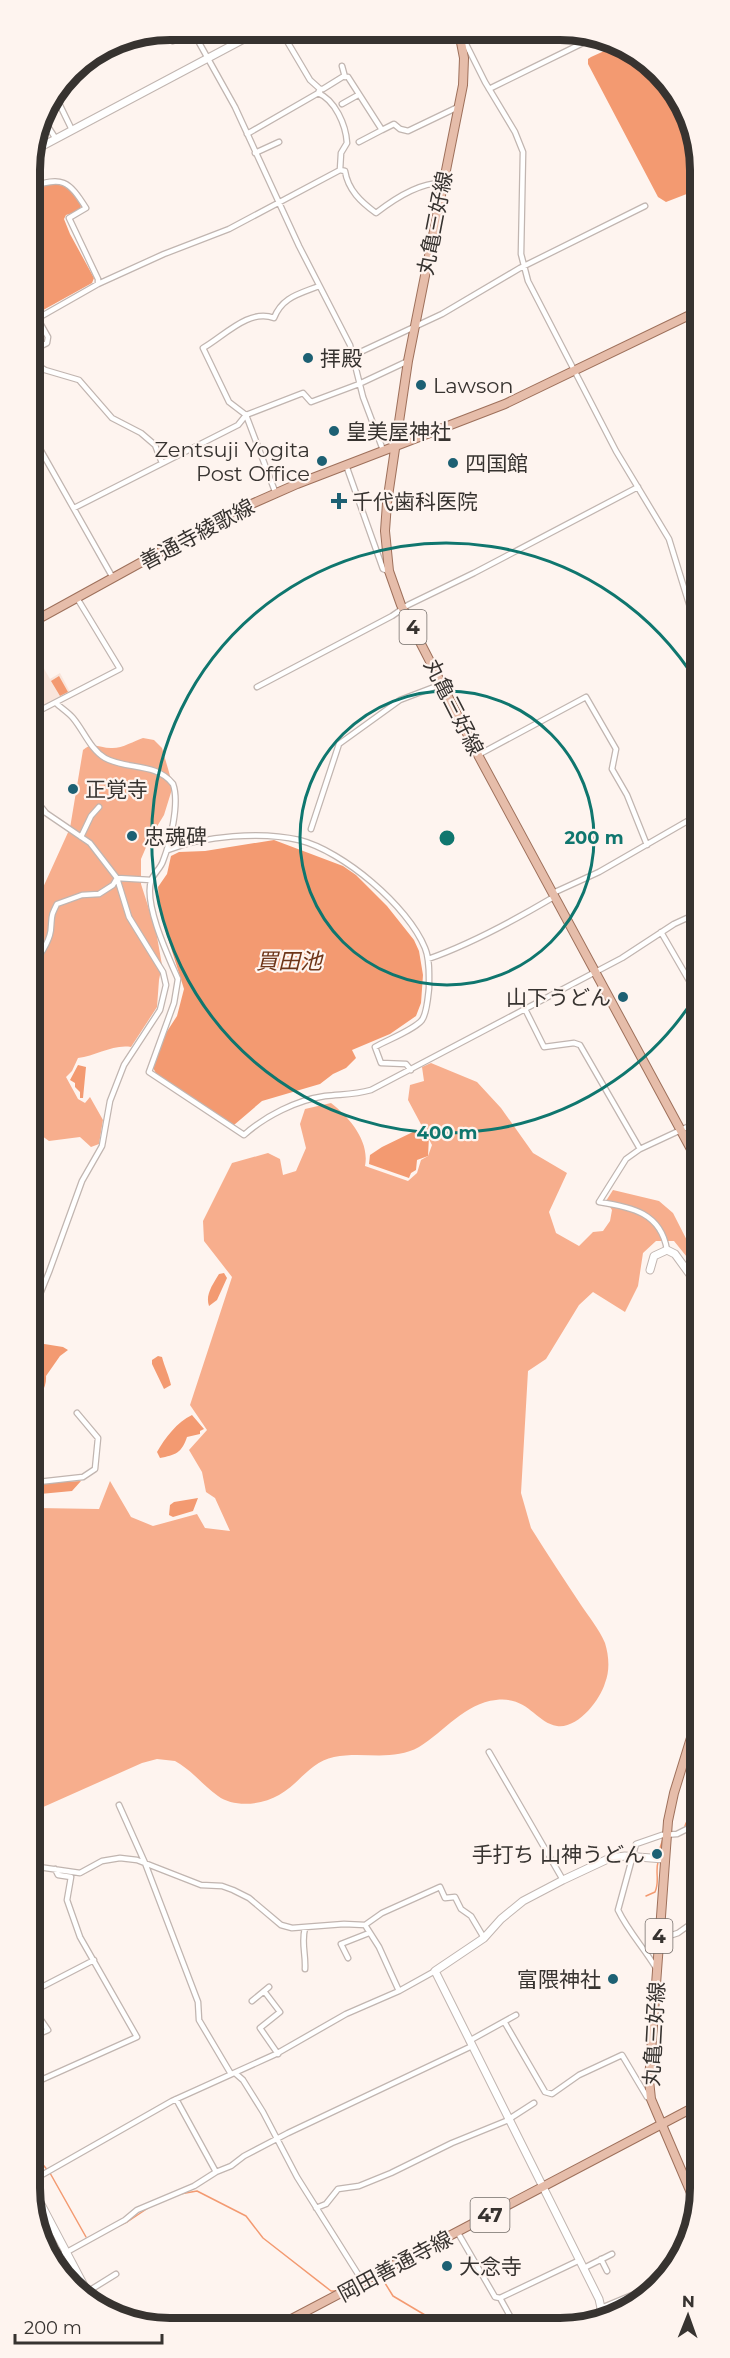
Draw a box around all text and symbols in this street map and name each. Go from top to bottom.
street label: 丸亀三好線 [413,169,457,277]
place label: 拝殿 [320,346,362,371]
marker: 拝殿 [301,351,315,365]
place label: Lawson [433,373,514,398]
marker: Lawson [414,378,428,392]
place label: 皇美屋神社 [346,419,451,444]
marker: 皇美屋神社 [327,424,341,438]
place label: Zentsuji Yogita Post Office [154,437,310,486]
place label: 四国館 [465,451,528,476]
marker: Zentsuji Yogita Post Office [315,454,329,468]
marker: 四国館 [446,456,460,470]
place label: 千代歯科医院 [352,489,478,514]
marker: 千代歯科医院 [330,492,348,510]
street label: 善通寺綾歌線 [136,493,258,575]
road number: 4 [400,610,426,644]
street label: 丸亀三好線 [419,655,489,759]
place label: 正覚寺 [85,777,148,802]
marker: 正覚寺 [66,782,80,796]
place label: 忠魂碑 [144,824,207,849]
text: 200 m [564,827,624,849]
centre of rings [437,828,457,848]
marker: 忠魂碑 [125,829,139,843]
water label: 買田池 [256,948,324,975]
place label: 山下うどん [506,985,611,1010]
marker: 山下うどん [616,990,630,1004]
text: 400 m [417,1122,477,1144]
place label: 手打ち 山神うどん [471,1842,645,1867]
marker: 手打ち 山神うどん [650,1847,664,1861]
road number: 4 [646,1919,672,1953]
place label: 富隈神社 [517,1967,601,1992]
marker: 富隈神社 [606,1972,620,1986]
street label: 丸亀三好線 [639,1981,669,2087]
road number: 47 [470,2198,510,2232]
street label: 岡田善通寺線 [334,2225,456,2307]
place label: 大念寺 [459,2254,522,2279]
marker: 大念寺 [440,2259,454,2273]
north arrow [658,2286,718,2346]
text: N [682,2292,695,2311]
scale bar [15,2307,162,2345]
text: 200 m [24,2317,82,2339]

